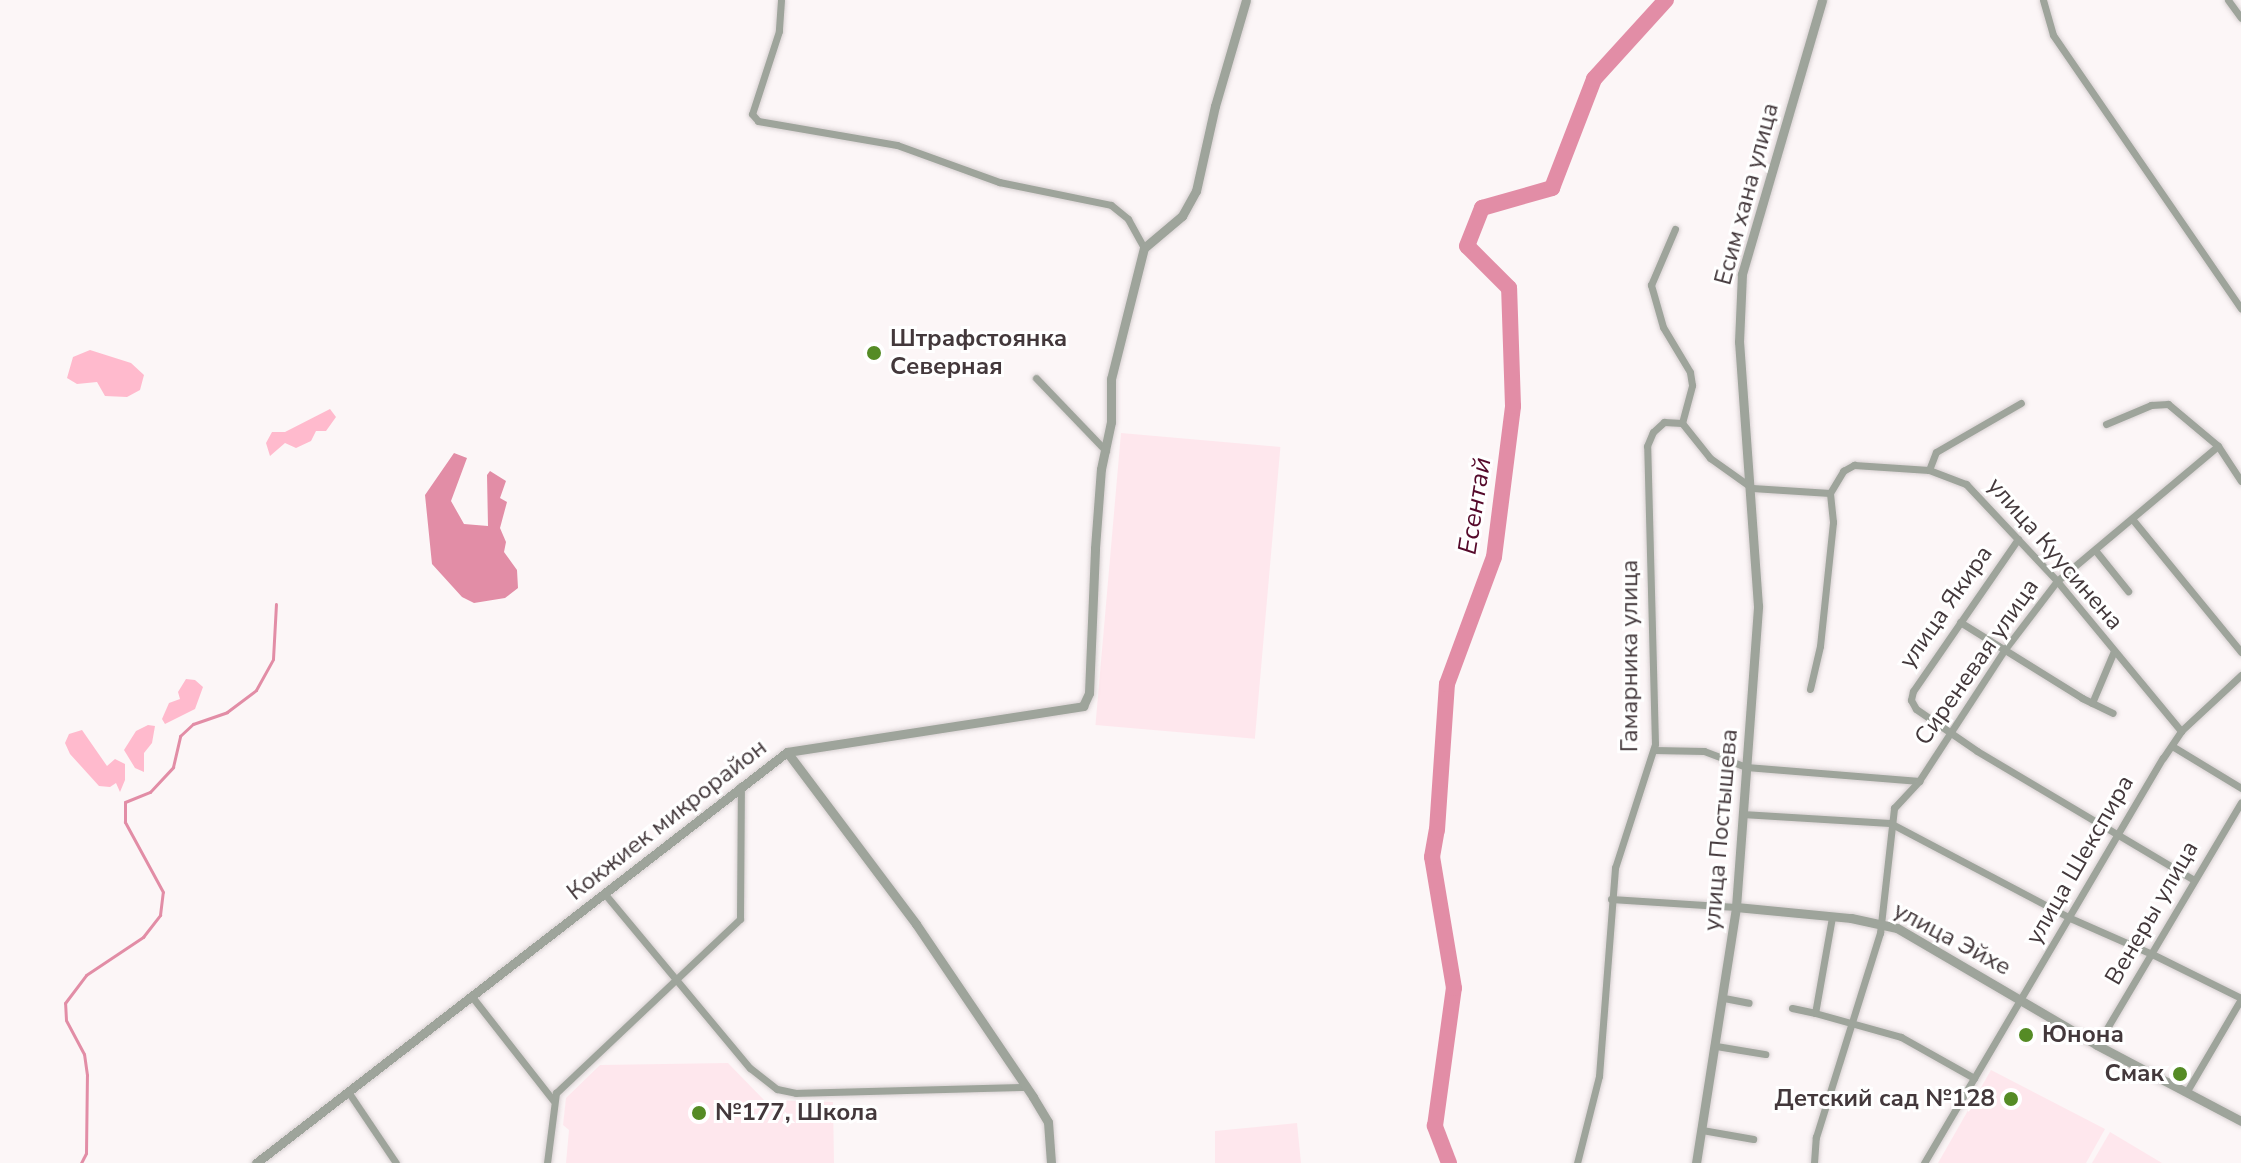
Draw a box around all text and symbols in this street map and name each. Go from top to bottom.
street label: Есим хана улица [1709,100,1785,288]
place label: Штрафстоянка Северная [890,325,1067,381]
marker: Штрафстоянка Северная [865,344,883,362]
water label: Есентай [1452,455,1498,557]
street label: улица Куусинена [1981,472,2129,636]
street label: улица Якира [1893,540,1999,674]
street label: Гамарника улица [1616,560,1644,752]
street label: Сиреневая улица [1909,573,2045,751]
street label: улица Постышева [1698,728,1744,932]
street label: Кокжиек микрорайон [562,733,772,907]
street label: улица Шекспира [2020,770,2140,950]
street label: Венеры улица [2099,836,2205,990]
street label: улица Эйхе [1888,896,2016,982]
place label: Юнона [2042,1021,2124,1049]
marker: Юнона [2017,1026,2035,1044]
place label: Смак [2104,1060,2164,1088]
marker: Смак [2171,1065,2189,1083]
place label: Детский сад №128 [1775,1085,1995,1113]
marker: Детский сад №128 [2002,1090,2020,1108]
place label: №177, Школа [715,1099,878,1127]
marker: №177, Школа [690,1104,708,1122]

